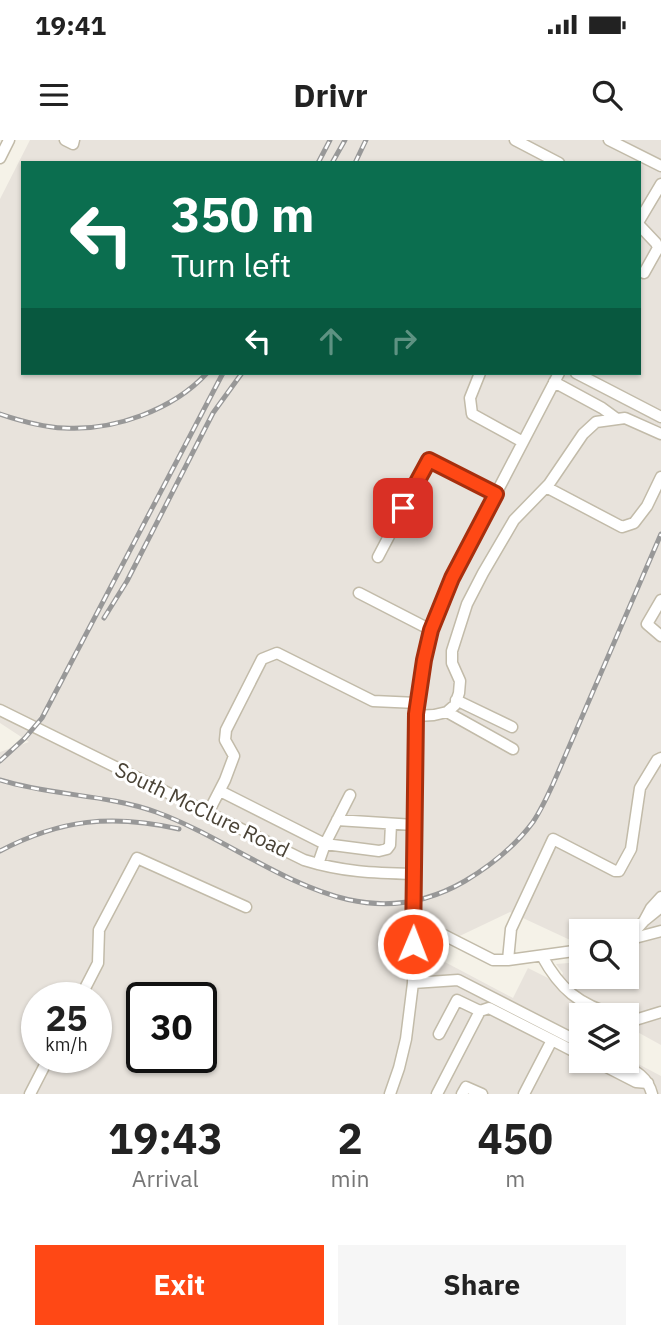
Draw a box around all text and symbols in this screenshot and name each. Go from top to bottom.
text: 19:41 [35,8,106,42]
text: Drivr [293,74,368,116]
icon: menu [35,76,73,114]
icon: search [588,76,626,114]
text: 350 m [171,182,315,245]
icon: left [56,189,147,280]
text: Turn left [171,244,291,286]
icon: left [239,322,277,360]
icon: ahead [312,322,350,360]
icon: right [385,322,423,360]
pin [373,478,433,538]
icon: arrive [384,489,422,527]
street label: South McClure Road [111,755,294,864]
position arrow [376,907,450,981]
map controls [569,919,639,1073]
button: search [569,919,639,989]
speed limit sign: 30 [126,982,217,1073]
text: 25 [45,995,88,1041]
button: layers [569,1003,639,1073]
text: km/h [45,1033,88,1056]
text: 19:43 [108,1111,223,1166]
text: 2 [337,1111,363,1166]
text: 450 [477,1111,553,1166]
text: Arrival [132,1163,199,1193]
text: min [331,1163,369,1193]
text: m [505,1163,525,1193]
button: Exit [35,1245,324,1325]
button: Share [338,1245,626,1325]

